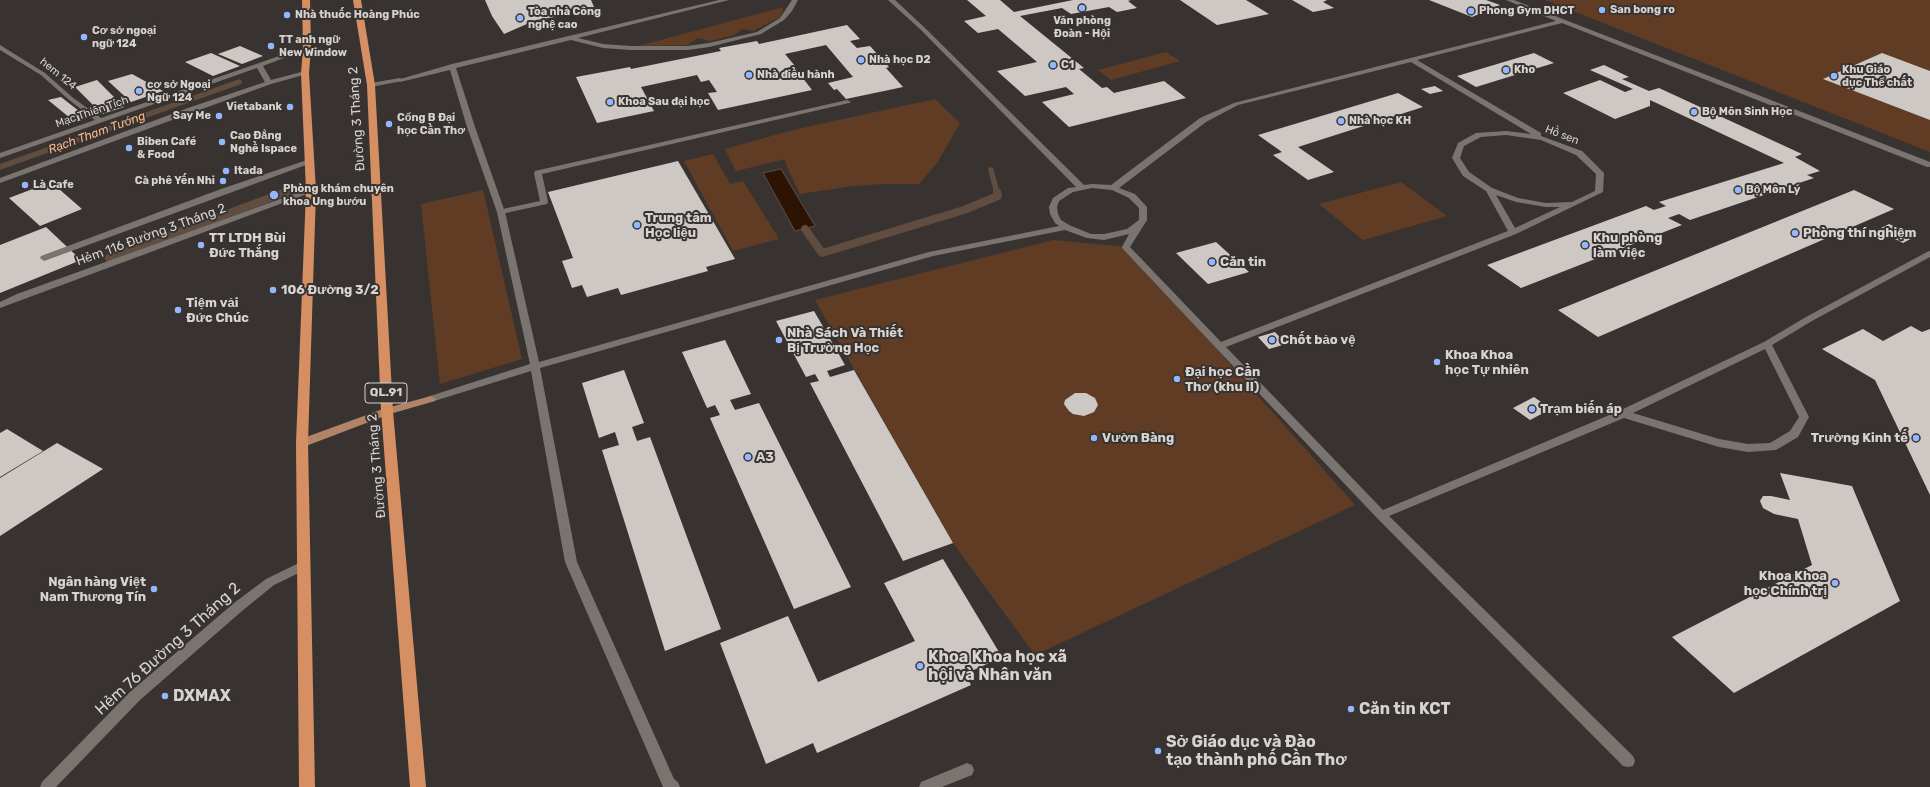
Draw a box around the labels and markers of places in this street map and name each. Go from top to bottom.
marker: Văn phòng Đoàn - Hội [1077,3,1087,13]
place label: San bong ro [1610,3,1675,17]
place label: Phong Gym DHCT [1479,4,1574,18]
place label: Tòa nhà Công nghệ cao [528,5,601,31]
marker: San bong ro [1597,5,1607,15]
marker: Phong Gym DHCT [1466,6,1476,16]
place label: Nhà thuốc Hoàng Phúc [295,8,420,22]
marker: Nhà thuốc Hoàng Phúc [282,10,292,20]
marker: Tòa nhà Công nghệ cao [515,13,525,23]
place label: Văn phòng Đoàn - Hội [1053,14,1111,40]
place label: Cơ sở ngoại ngữ 124 [92,24,156,50]
marker: Cơ sở ngoại ngữ 124 [79,32,89,42]
place label: TT anh ngữ New Window [279,33,347,59]
marker: TT anh ngữ New Window [266,41,276,51]
place label: Nhà học D2 [869,53,931,67]
marker: Nhà học D2 [856,55,866,65]
place label: C1 [1061,58,1074,72]
marker: C1 [1048,60,1058,70]
place label: Kho [1514,63,1535,77]
place label: Khu Giáo dục Thể chất [1842,63,1912,89]
marker: Kho [1501,65,1511,75]
place label: Nhà điều hành [757,68,835,82]
marker: Nhà điều hành [744,70,754,80]
marker: Khu Giáo dục Thể chất [1829,71,1839,81]
place label: cơ sở Ngoại Ngữ 124 [147,78,211,104]
marker: cơ sở Ngoại Ngữ 124 [134,86,144,96]
place label: Khoa Sau đại học [618,95,710,109]
marker: Khoa Sau đại học [605,97,615,107]
place label: Vietabank [226,100,282,114]
marker: Vietabank [285,102,295,112]
place label: Bộ Môn Sinh Học [1702,105,1792,119]
marker: Bộ Môn Sinh Học [1689,107,1699,117]
place label: Say Me [173,109,211,123]
marker: Say Me [214,111,224,121]
place label: Cổng B Đại học Cần Thơ [397,111,465,137]
place label: Nhà học KH [1349,114,1411,128]
marker: Nhà học KH [1336,116,1346,126]
marker: Cổng B Đại học Cần Thơ [384,119,394,129]
place label: Cao Đẳng Nghề Ispace [230,129,297,155]
place label: Biben Café & Food [137,135,196,161]
marker: Cao Đẳng Nghề Ispace [217,137,227,147]
marker: Biben Café & Food [124,143,134,153]
place label: Itada [234,164,263,178]
marker: Itada [221,166,231,176]
place label: Cà phê Yến Nhi [135,174,215,188]
marker: Cà phê Yến Nhi [218,176,228,186]
place label: Là Cafe [33,178,74,192]
marker: Là Cafe [20,180,30,190]
place label: Phòng khám chuyên khoa Ung bướu [283,182,394,208]
place label: Bộ Môn Lý [1746,183,1800,197]
marker: Bộ Môn Lý [1733,185,1743,195]
marker: Phòng khám chuyên khoa Ung bướu [268,189,280,201]
place label: Trung tâm Học liệu [645,210,712,241]
marker: Trung tâm Học liệu [632,220,642,230]
place label: Phòng thí nghiệm [1803,225,1916,241]
marker: Phòng thí nghiệm [1790,228,1800,238]
place label: TT LTDH Bùi Đức Thắng [209,230,286,261]
place label: Khu phòng làm việc [1593,230,1662,261]
marker: TT LTDH Bùi Đức Thắng [196,240,206,250]
marker: Khu phòng làm việc [1580,240,1590,250]
place label: Căn tin [1220,254,1266,270]
marker: Căn tin [1207,257,1217,267]
place label: 106 Đường 3/2 [281,282,379,298]
marker: 106 Đường 3/2 [268,285,278,295]
place label: Tiệm vải Đức Chúc [186,295,249,326]
marker: Tiệm vải Đức Chúc [173,305,183,315]
place label: Nhà Sách Và Thiết Bị Trường Học [787,325,903,356]
place label: Chốt bảo vệ [1280,332,1355,348]
marker: Nhà Sách Và Thiết Bị Trường Học [774,335,784,345]
marker: Chốt bảo vệ [1267,335,1277,345]
place label: Khoa Khoa học Tự nhiên [1445,347,1529,378]
marker: Khoa Khoa học Tự nhiên [1432,357,1442,367]
place label: Đại học Cần Thơ (khu II) [1185,364,1260,395]
marker: Đại học Cần Thơ (khu II) [1172,374,1182,384]
place label: Trạm biến áp [1540,401,1622,417]
marker: Trạm biến áp [1527,404,1537,414]
place label: Vườn Bàng [1102,430,1174,446]
place label: Trường Kinh tế [1811,430,1908,446]
marker: Vườn Bàng [1089,433,1099,443]
marker: Trường Kinh tế [1911,433,1921,443]
place label: A3 [756,449,774,465]
marker: A3 [743,452,753,462]
place label: Khoa Khoa học Chính trị [1744,568,1827,599]
place label: Ngân hàng Việt Nam Thương Tín [40,574,146,605]
marker: Khoa Khoa học Chính trị [1830,578,1840,588]
marker: Ngân hàng Việt Nam Thương Tín [149,584,159,594]
place label: Khoa Khoa học xã hội và Nhân văn [928,647,1067,685]
marker: Khoa Khoa học xã hội và Nhân văn [915,661,925,671]
place label: DXMAX [173,686,231,706]
marker: DXMAX [160,691,170,701]
place label: Căn tin KCT [1359,699,1450,719]
marker: Căn tin KCT [1346,704,1356,714]
place label: Sở Giáo dục và Đào tạo thành phố Cần Thơ [1166,732,1347,770]
marker: Sở Giáo dục và Đào tạo thành phố Cần Thơ [1153,746,1163,756]

